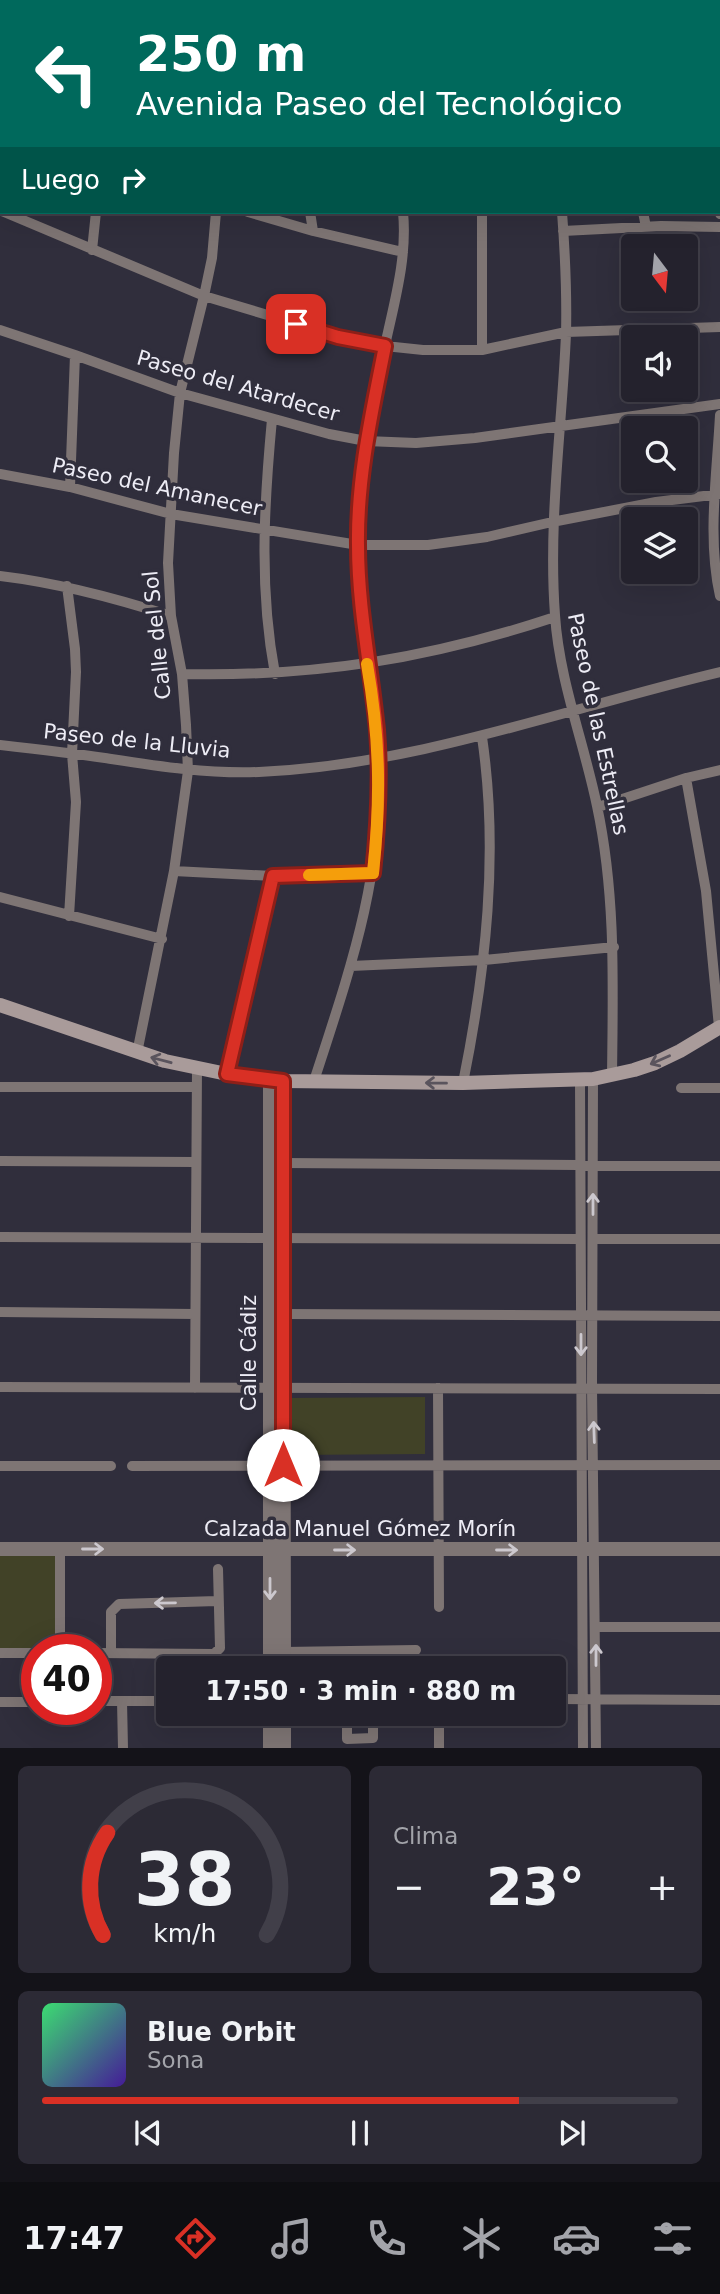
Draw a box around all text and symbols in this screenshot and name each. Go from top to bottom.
text: 250 m [136,26,306,83]
icon: left [21,28,112,119]
text: Avenida Paseo del Tecnológico [136,85,623,123]
icon: right [114,161,152,199]
text: Luego [21,165,100,195]
north arrow [621,234,698,312]
map controls [621,234,698,584]
pin [266,294,326,354]
icon: arrive [277,305,315,343]
button: sound [621,325,698,402]
street label: Paseo del Atardecer [134,346,342,427]
button: search [621,416,698,493]
street label: Paseo del Amanecer [50,453,264,521]
button: layers [621,507,698,584]
street label: Calle del Sol [138,569,176,701]
street label: Paseo de las Estrellas [563,611,633,837]
street label: Paseo de la Lluvia [42,719,232,763]
one-way arrow [151,1053,173,1066]
one-way arrow [650,1054,672,1067]
one-way arrow [425,1076,448,1090]
one-way arrow [586,1193,600,1216]
street label: Calle Cádiz [237,1295,261,1411]
one-way arrow [574,1333,588,1356]
one-way arrow [587,1421,600,1444]
position arrow [246,1428,320,1502]
street label: Calzada Manuel Gómez Morín [204,1517,516,1541]
one-way arrow [81,1542,104,1556]
one-way arrow [333,1543,356,1557]
one-way arrow [495,1543,518,1557]
one-way arrow [263,1577,277,1600]
one-way arrow [154,1596,177,1609]
speed limit sign: 40 [21,1634,112,1725]
one-way arrow [589,1644,603,1667]
text: 17:50 · 3 min · 880 m [206,1676,516,1706]
text: Clima [393,1823,458,1849]
text: 38 [134,1838,235,1923]
text: 23° [486,1857,585,1917]
text: − [393,1865,425,1909]
text: + [646,1865,678,1909]
text: km/h [153,1919,216,1948]
text: Blue Orbit [147,2017,296,2047]
text: Sona [147,2047,204,2073]
icon: previous [129,2114,167,2152]
icon: pause [341,2114,379,2152]
icon: next [553,2114,591,2152]
icon: directions [171,2214,220,2263]
icon: music [267,2214,316,2263]
icon: phone [362,2214,411,2263]
icon: climate [457,2214,506,2263]
icon: car [552,2214,601,2263]
icon: filters [648,2214,697,2263]
text: 17:47 [23,2219,125,2257]

